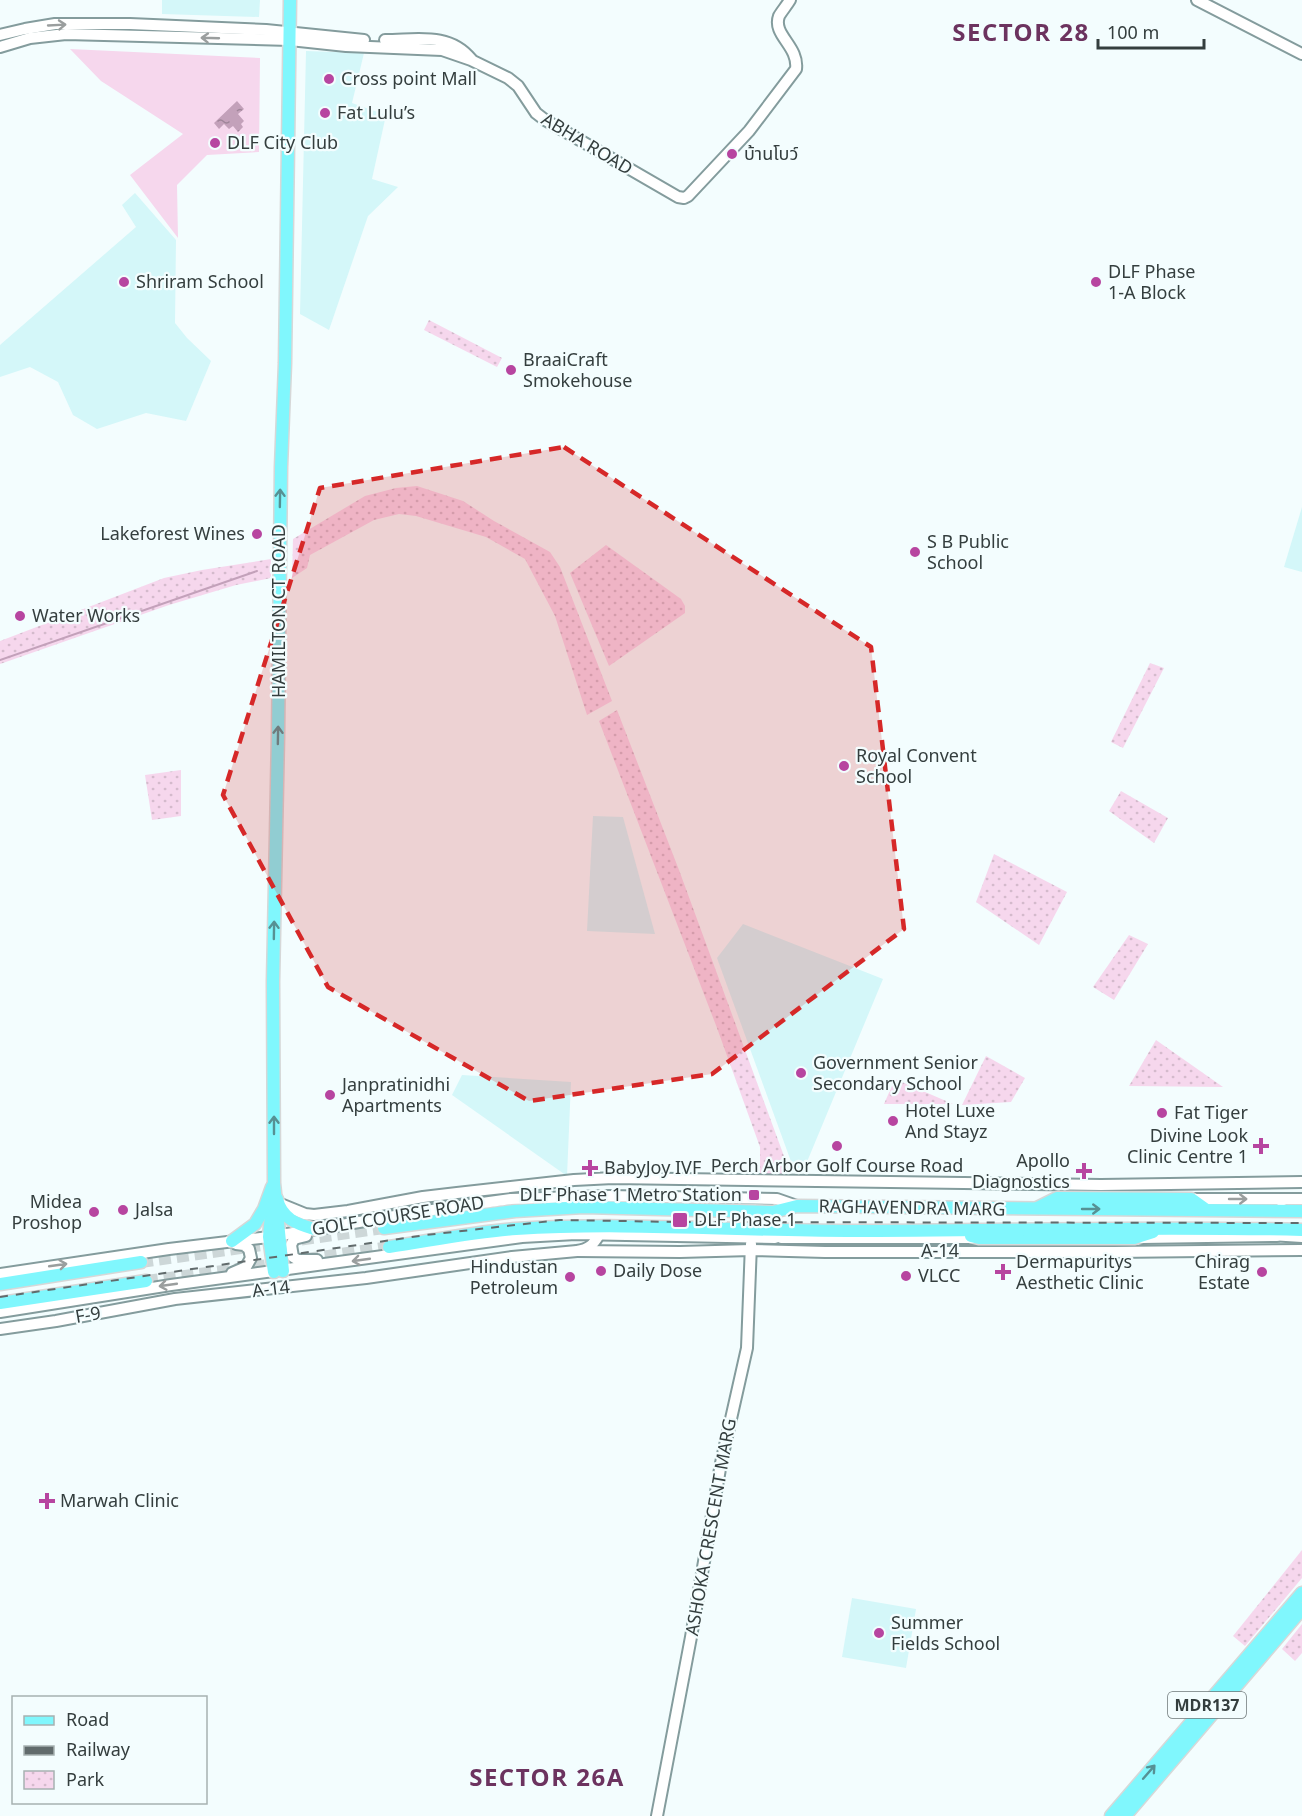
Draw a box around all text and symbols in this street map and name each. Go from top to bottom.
scale bar [1098,12,1204,50]
district label: SECTOR 28 [952,16,1090,52]
one-way arrow [47,19,67,30]
text: 100 m [1107,20,1159,47]
one-way arrow [201,32,221,44]
place label: Cross point Mall [341,66,477,93]
marker: Cross point Mall [322,72,336,86]
place label: Fat Lulu’s [337,100,415,127]
marker: Fat Lulu’s [318,106,332,120]
street label: ABHA ROAD [536,107,638,182]
place label: DLF City Club [227,130,338,157]
marker: DLF City Club [208,136,222,150]
place label: บ้านโบว์ [744,141,798,168]
marker: บ้านโบว์ [725,147,739,161]
place label: DLF Phase 1-A Block [1108,259,1195,307]
place label: Shriram School [136,269,264,296]
marker: Shriram School [117,275,131,289]
marker: DLF Phase 1-A Block [1089,275,1103,289]
place label: BraaiCraft Smokehouse [523,347,632,395]
marker: BraaiCraft Smokehouse [504,363,518,377]
one-way arrow [274,488,286,508]
place label: Lakeforest Wines [100,521,245,548]
street label: HAMILTON CT ROAD [266,524,293,698]
marker: Lakeforest Wines [250,527,264,541]
place label: S B Public School [927,529,1009,577]
marker: S B Public School [908,545,922,559]
place label: Water Works [32,603,140,630]
marker: Water Works [13,609,27,623]
one-way arrow [272,725,284,745]
place label: Royal Convent School [856,743,977,791]
marker: Royal Convent School [837,759,851,773]
one-way arrow [269,920,280,940]
place label: Government Senior Secondary School [813,1050,978,1098]
marker: Government Senior Secondary School [794,1066,808,1080]
place label: Janpratinidhi Apartments [340,1072,450,1120]
marker: Janpratinidhi Apartments [323,1088,337,1102]
place label: Hotel Luxe And Stayz [905,1098,995,1146]
place label: Fat Tiger [1174,1100,1248,1127]
marker: Fat Tiger [1155,1106,1169,1120]
marker: Hotel Luxe And Stayz [886,1114,900,1128]
one-way arrow [268,1115,280,1135]
place label: Divine Look Clinic Centre 1 [1127,1123,1248,1171]
marker: Divine Look Clinic Centre 1 [1252,1137,1270,1155]
marker: Perch Arbor Golf Course Road [830,1139,844,1153]
place label: Apollo Diagnostics [972,1148,1070,1196]
place label: Perch Arbor Golf Course Road [711,1153,963,1180]
place label: BabyJoy IVF [604,1155,701,1182]
marker: BabyJoy IVF [581,1159,599,1177]
marker: Apollo Diagnostics [1075,1162,1093,1180]
place label: DLF Phase 1 Metro Station [520,1182,742,1209]
marker: DLF Phase 1 Metro Station [747,1188,761,1202]
place label: Midea Proshop [11,1189,82,1237]
street label: GOLF COURSE ROAD [310,1190,486,1243]
street label: RAGHAVENDRA MARG [818,1193,1006,1224]
one-way arrow [1228,1193,1248,1205]
place label: Jalsa [133,1197,173,1224]
marker: Jalsa [116,1203,130,1217]
one-way arrow [1081,1204,1101,1215]
marker: Midea Proshop [87,1205,101,1219]
place label: DLF Phase 1 [694,1207,796,1234]
marker: DLF Phase 1 [671,1211,689,1229]
street label: A-14 [921,1238,959,1265]
place label: Dermapuritys Aesthetic Clinic [1016,1249,1144,1297]
place label: Chirag Estate [1195,1249,1250,1297]
one-way arrow [352,1254,371,1265]
place label: Hindustan Petroleum [470,1254,558,1302]
place label: Daily Dose [613,1258,702,1285]
one-way arrow [47,1259,67,1270]
place label: VLCC [918,1263,960,1290]
marker: Dermapuritys Aesthetic Clinic [994,1263,1012,1281]
marker: Daily Dose [594,1264,608,1278]
marker: Chirag Estate [1255,1265,1269,1279]
marker: VLCC [899,1269,913,1283]
marker: Hindustan Petroleum [563,1270,577,1284]
street label: A-14 [251,1274,292,1305]
one-way arrow [158,1280,178,1291]
street label: F-9 [73,1300,103,1331]
street label: ASHOKA CRESCENT MARG [679,1416,744,1638]
place label: Marwah Clinic [60,1488,179,1515]
marker: Marwah Clinic [38,1492,56,1510]
place label: Summer Fields School [891,1610,1000,1658]
marker: Summer Fields School [872,1626,886,1640]
road number: MDR137 [1168,1692,1246,1718]
legend [12,1696,207,1804]
text: Road [66,1707,109,1734]
text: Railway [66,1737,131,1764]
district label: SECTOR 26A [469,1761,625,1797]
one-way arrow [1143,1764,1156,1780]
text: Park [66,1767,104,1794]

